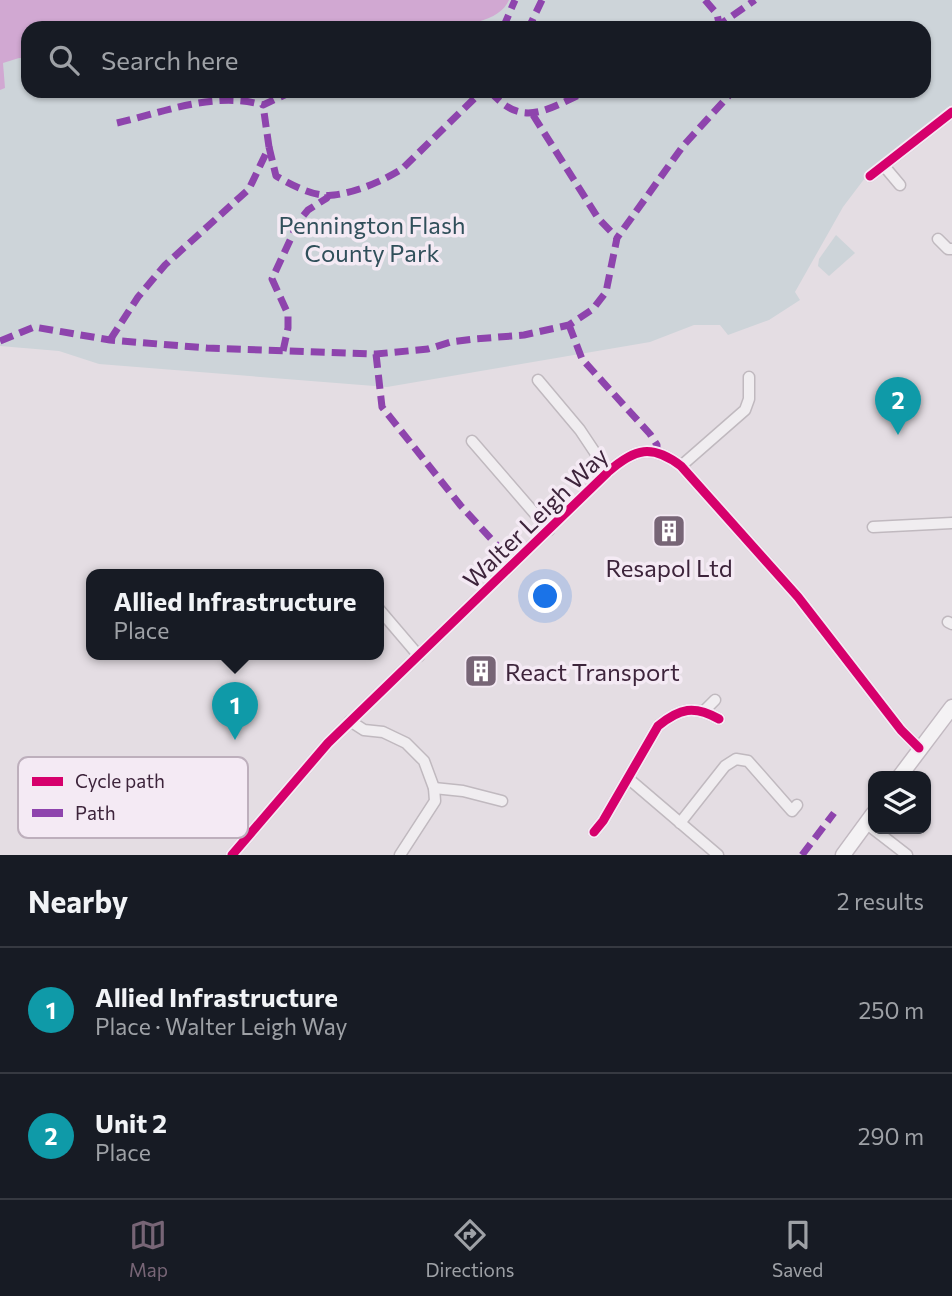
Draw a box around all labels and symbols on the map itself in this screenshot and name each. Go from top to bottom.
park label: Pennington Flash County Park [278,210,466,267]
pin: 2 [875,377,921,435]
street label: Walter Leigh Way [457,441,613,593]
building icon: Resapol Ltd [650,512,688,550]
place label: Resapol Ltd [605,553,733,582]
your location [528,579,562,613]
building icon: React Transport [462,652,500,690]
place label: React Transport [505,657,680,686]
pin: 1 [212,682,258,740]
legend [18,757,248,838]
text: Cycle path [75,769,165,792]
text: Path [75,801,116,824]

